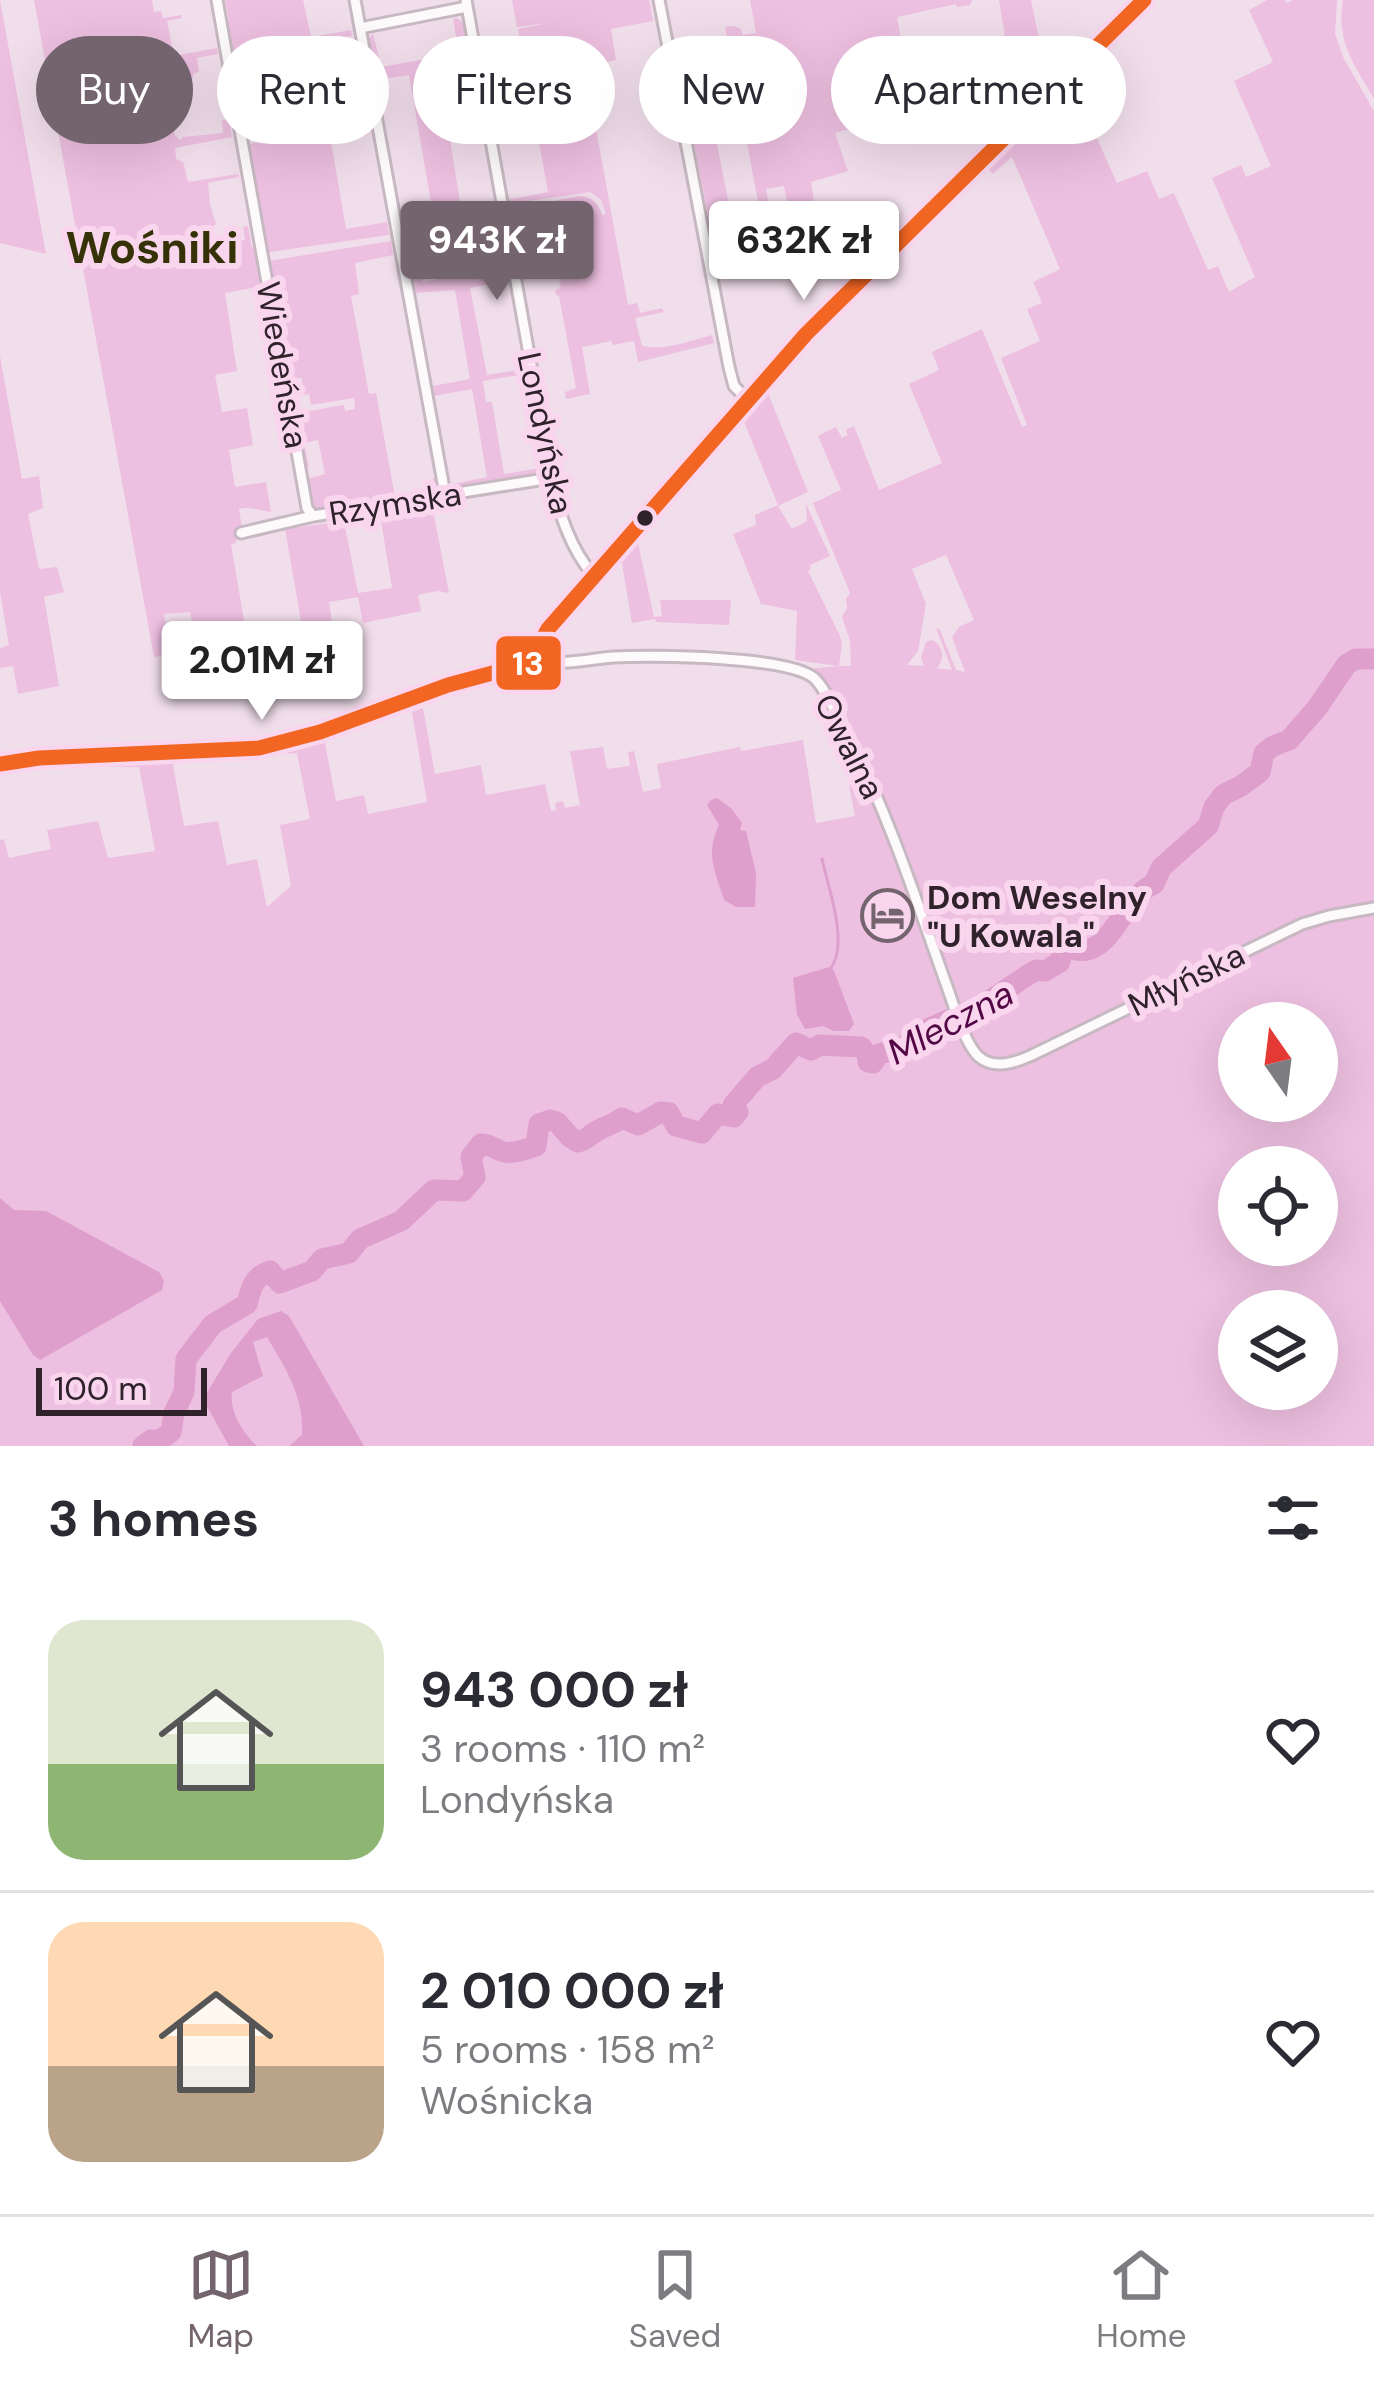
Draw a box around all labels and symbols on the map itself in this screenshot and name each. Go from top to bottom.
pin: 943K zł [386,201,608,303]
pin: 632K zł [693,201,915,303]
district label: Wośniki [65,218,239,277]
street label: Wiedeńska [247,279,318,452]
street label: Londyńska [507,348,584,518]
street label: Rzymska [326,472,464,535]
unlabelled marker [634,507,656,529]
pin: 2.01M zł [138,621,386,723]
line badge: 13 [494,634,563,692]
text: 13 [512,642,544,685]
street label: Owalna [805,686,894,806]
place label: Dom Weselny "U Kowala" [927,876,1147,957]
hotel icon: Dom Weselny "U Kowala" [860,888,916,944]
street label: Młyńska [1121,933,1252,1026]
water label: Mleczna [879,970,1022,1075]
north arrow [1218,1002,1338,1122]
scale bar [36,1362,207,1415]

